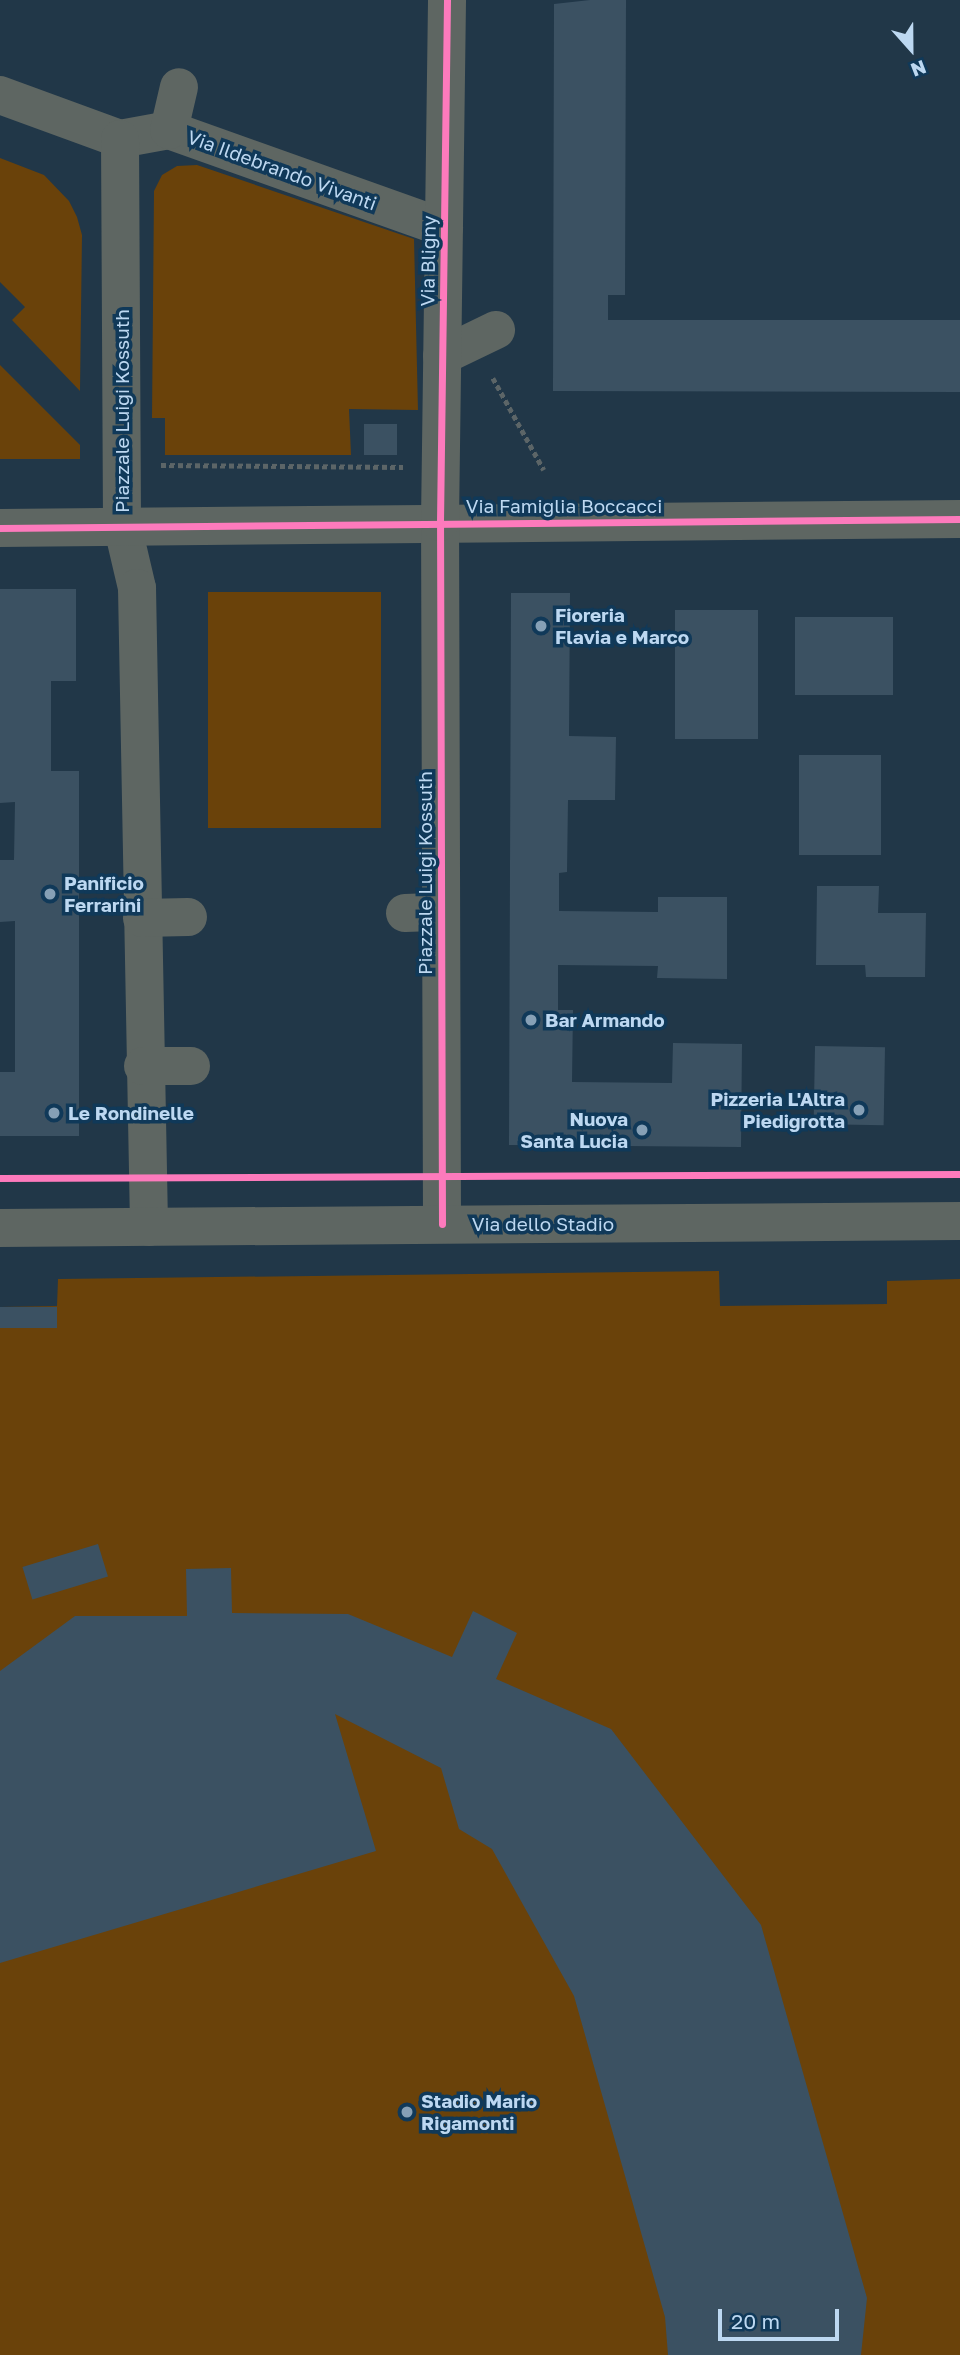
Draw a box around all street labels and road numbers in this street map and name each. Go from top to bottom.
street label: Via Ildebrando Vivanti [184,125,380,215]
street label: Via Bligny [416,215,440,307]
street label: Piazzale Luigi Kossuth [111,309,133,513]
street label: Via Famiglia Boccacci [466,495,662,517]
street label: Piazzale Luigi Kossuth [414,771,436,975]
street label: Via dello Stadio [472,1213,614,1235]

